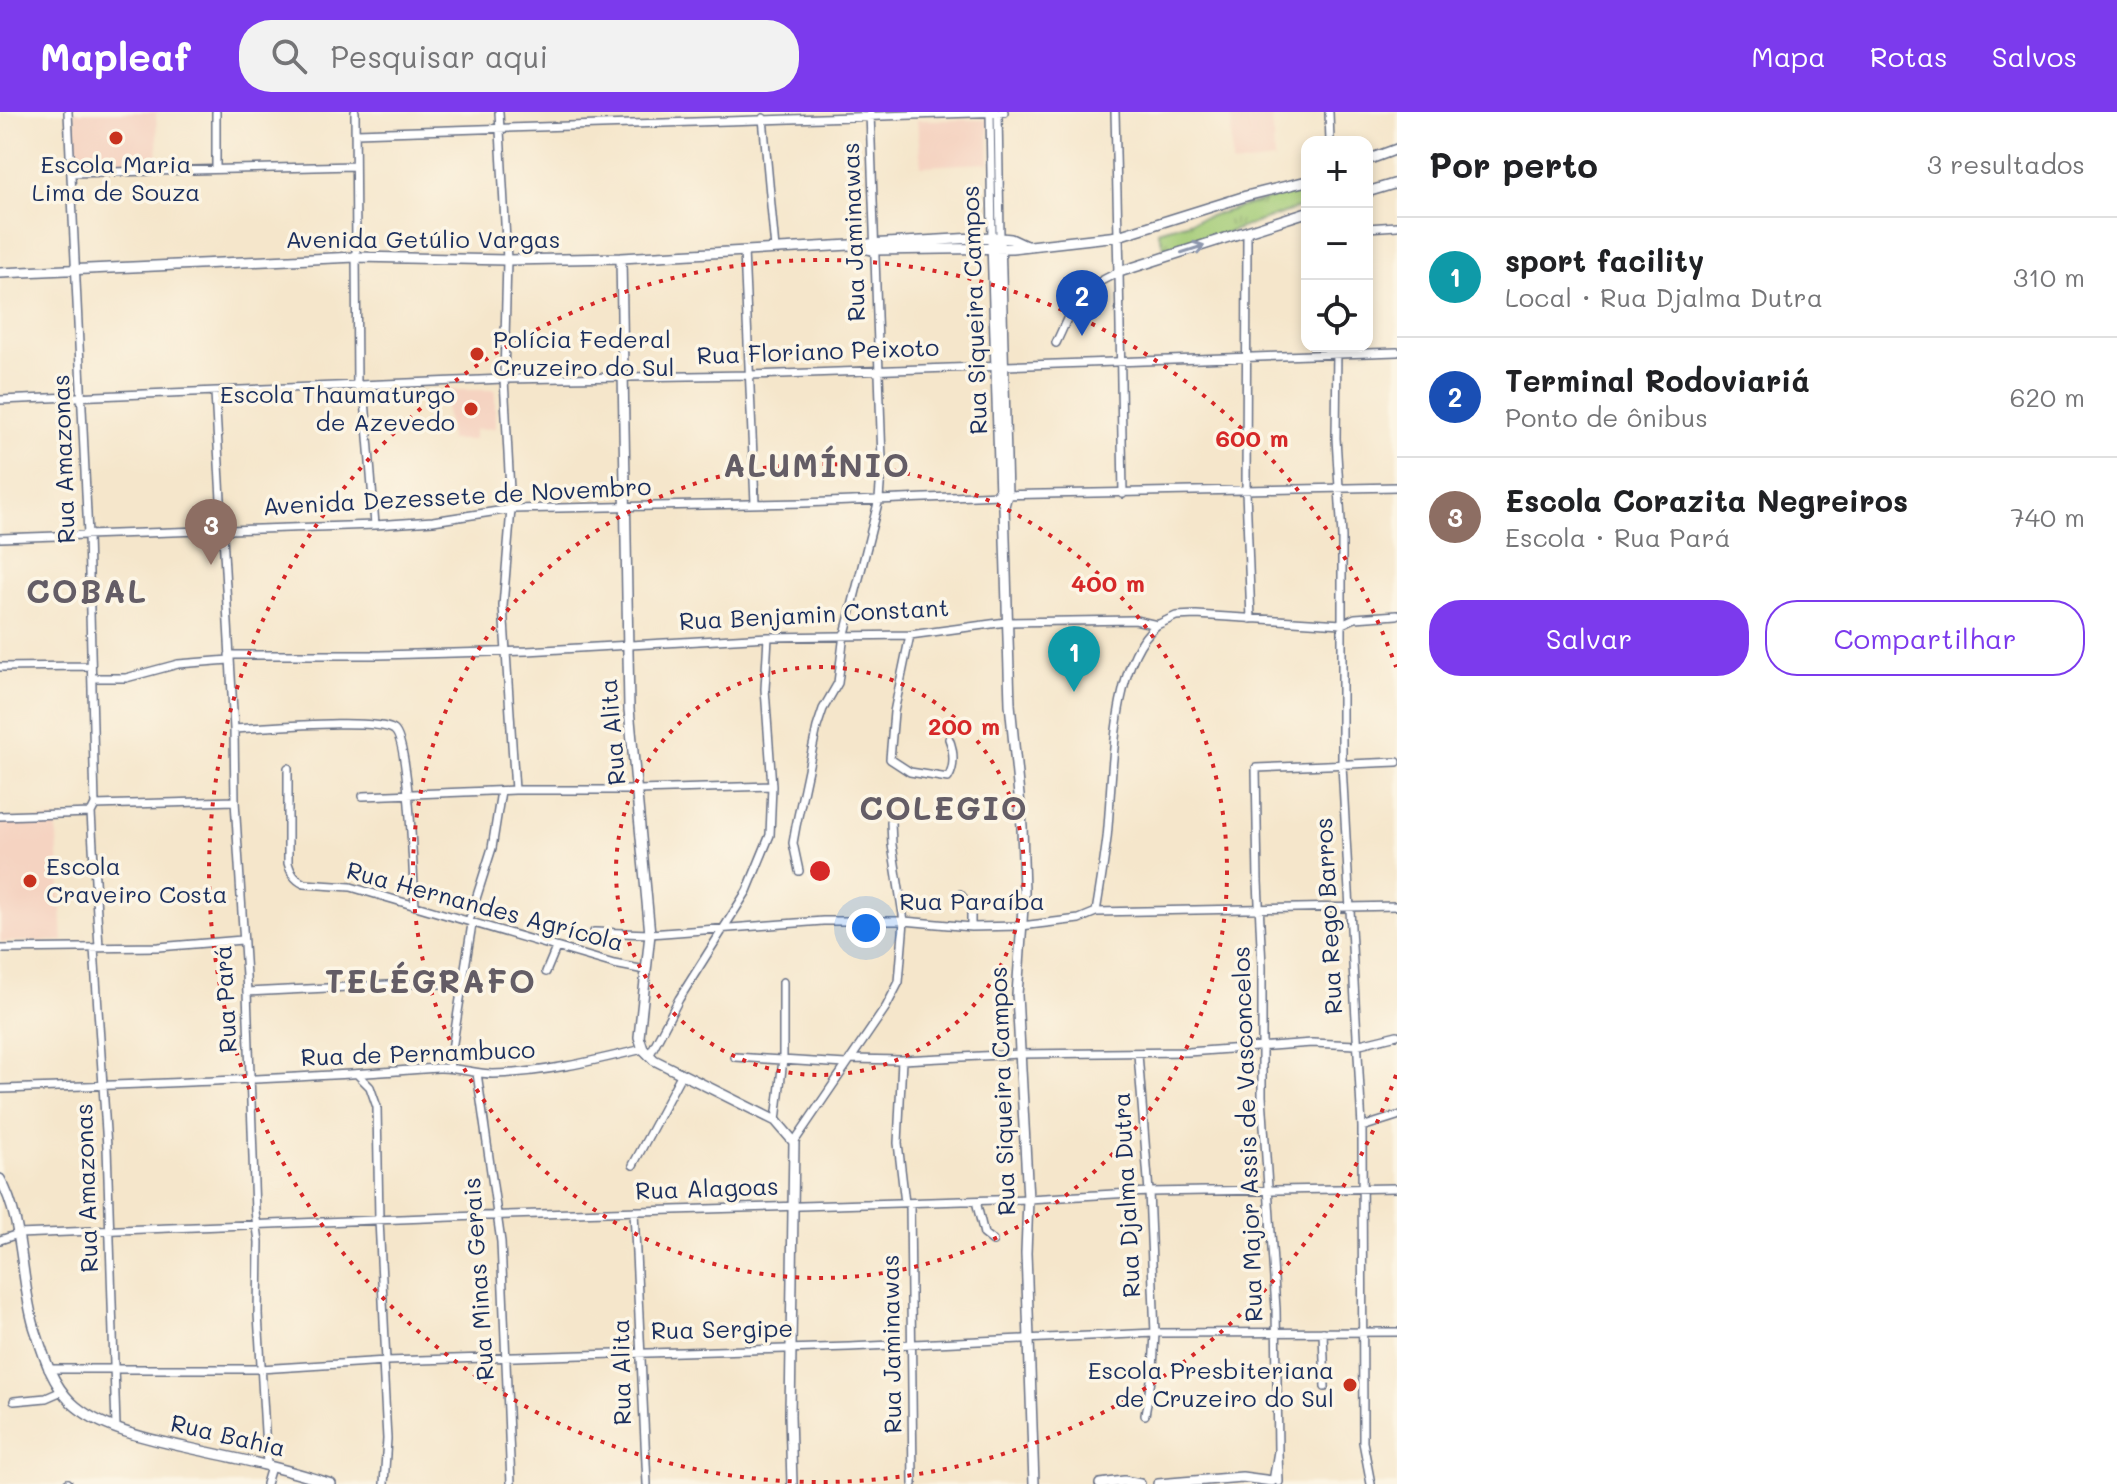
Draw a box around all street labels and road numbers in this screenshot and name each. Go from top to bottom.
street label: Rua Jaminawas [834,142,871,322]
street label: Rua Siqueira Campos [954,185,993,435]
street label: Avenida Getúlio Vargas [286,223,560,254]
street label: Rua Floriano Peixoto [696,331,940,370]
street label: Rua Amazonas [44,374,81,544]
street label: Avenida Dezessete de Novembro [262,470,652,521]
street label: Rua Benjamin Constant [678,591,950,636]
street label: Rua Alita [591,678,632,787]
street label: Rua Rego Barros [1307,817,1348,1015]
street label: Rua Hernandes Agrícola [343,854,627,957]
street label: Rua Paraíba [899,885,1045,916]
street label: Rua Pará [206,944,243,1054]
street label: Rua Major Assis de Vasconcelos [1224,946,1269,1323]
street label: Rua Siqueira Campos [982,966,1021,1216]
street label: Rua de Pernambuco [300,1033,536,1072]
street label: Rua Djalma Dutra [1105,1092,1146,1299]
street label: Rua Amazonas [67,1103,104,1273]
street label: Rua Alagoas [635,1170,779,1205]
street label: Rua Minas Gerais [455,1176,500,1382]
street label: Rua Jaminawas [873,1254,908,1434]
street label: Rua Sergipe [650,1312,793,1345]
street label: Rua Alita [604,1318,637,1426]
street label: Rua Bahia [168,1406,289,1463]

